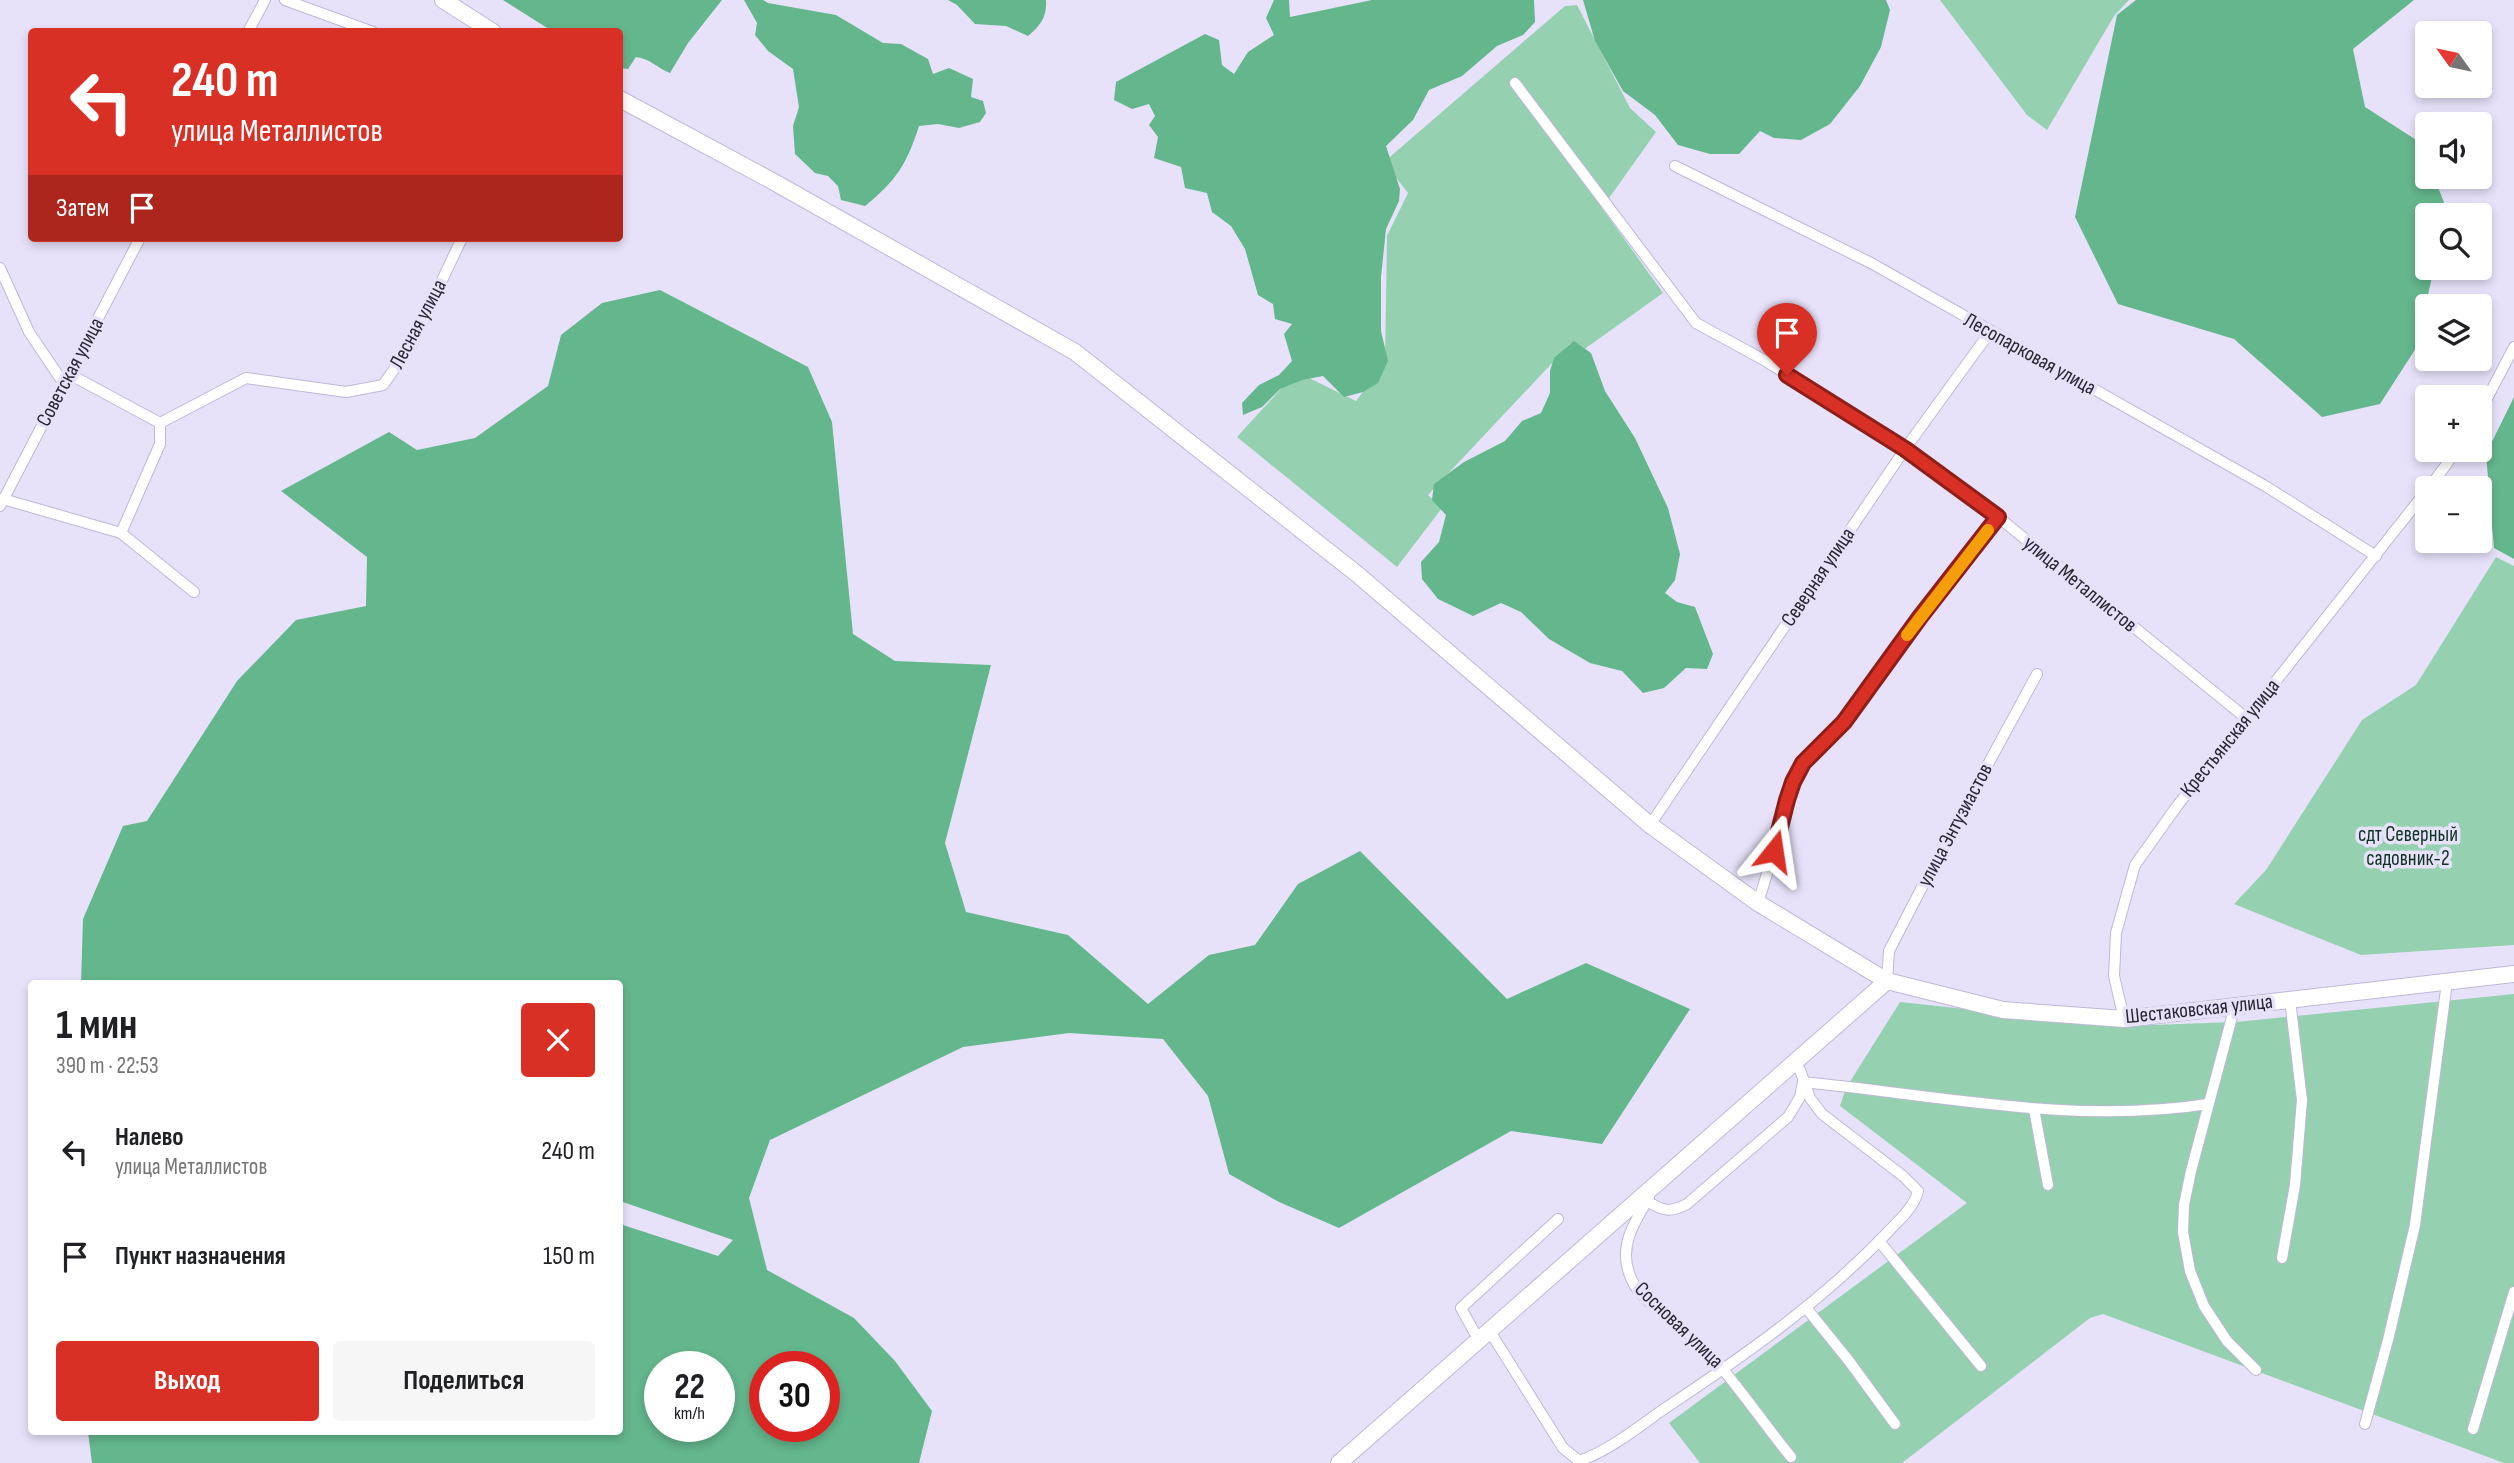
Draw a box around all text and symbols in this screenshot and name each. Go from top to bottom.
north arrow [2415,21,2492,98]
map controls [2415,21,2492,553]
text: 240 m [171,52,279,111]
icon: left [56,56,147,147]
text: улица Металлистов [171,112,383,151]
button: sound [2415,112,2492,189]
icon: arrive [123,189,161,227]
text: Затем [56,193,109,224]
button: search [2415,203,2492,280]
street label: Лесная улица [384,275,452,373]
button: layers [2415,294,2492,371]
pin [1757,303,1817,375]
street label: Лесопарковая улица [1960,307,2100,401]
street label: Советская улица [31,313,109,431]
icon: arrive [1768,314,1806,352]
button: + [2415,385,2492,462]
button: − [2415,476,2492,553]
street label: Северная улица [1776,523,1860,631]
street label: улица Металлистов [2018,531,2142,637]
street label: Крестьянская улица [2175,674,2285,802]
street label: улица Энтузиастов [1912,759,1998,891]
position arrow [1737,814,1811,888]
park label: сдт Северный садовник-2 [2358,822,2458,871]
street label: Шестаковская улица [2124,989,2274,1029]
text: 1 мин [56,1000,137,1051]
button: close [521,1003,595,1077]
text: 390 m · 22:53 [56,1052,159,1080]
text: Налево [115,1122,184,1153]
icon: left [56,1133,94,1171]
text: 240 m [541,1136,595,1167]
text: улица Металлистов [115,1153,267,1181]
icon: arrive [56,1238,94,1276]
text: Пункт назначения [115,1241,286,1272]
text: 150 m [543,1241,595,1272]
street label: Сосновая улица [1629,1277,1729,1373]
button: Выход [56,1341,319,1421]
button: Поделиться [333,1341,595,1421]
speed limit sign: 30 [749,1351,840,1442]
text: 22 [674,1366,705,1409]
text: km/h [674,1403,705,1424]

